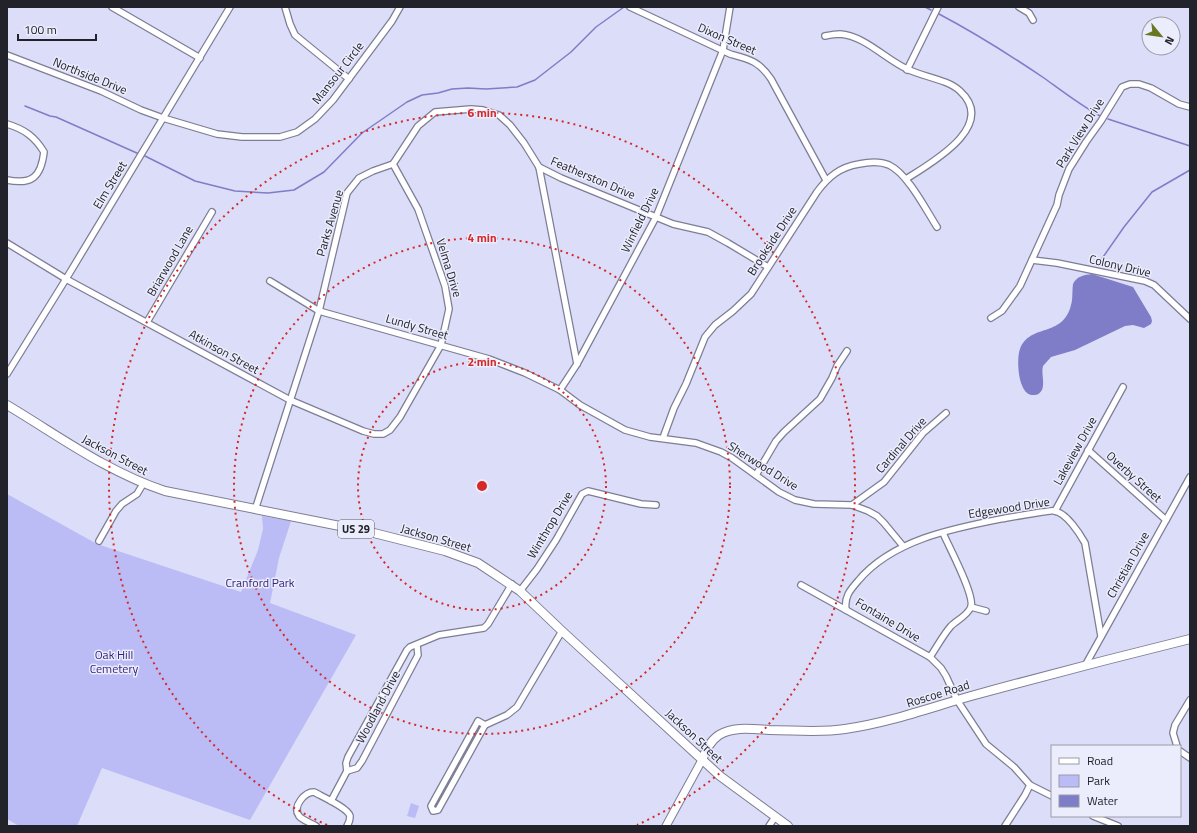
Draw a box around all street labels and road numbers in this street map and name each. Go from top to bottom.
street label: Dixon Street [695,18,760,60]
street label: Mansour Circle [307,37,368,108]
street label: Northside Drive [50,52,130,99]
street label: Park View Drive [1051,94,1109,171]
street label: Featherston Drive [548,151,639,204]
street label: Elm Street [88,156,132,212]
street label: Winfield Drive [616,184,664,256]
street label: Parks Avenue [311,187,348,259]
street label: Brookside Drive [742,202,801,279]
street label: Briarwood Lane [141,222,198,300]
street label: Velma Drive [432,236,467,299]
street label: Colony Drive [1087,249,1153,282]
street label: Lundy Street [384,309,451,345]
street label: Atkinson Street [186,324,264,379]
street label: Cardinal Drive [871,412,931,477]
street label: Lakeview Drive [1048,413,1101,488]
street label: Jackson Street [79,429,152,480]
street label: Sherwood Drive [724,436,802,495]
street label: Overby Street [1102,446,1167,507]
street label: Winthrop Drive [522,487,577,562]
street label: Edgewood Drive [967,492,1051,523]
street label: Jackson Street [399,518,474,557]
road number: US 29 [338,520,374,538]
street label: Christian Drive [1101,528,1154,602]
street label: Fontaine Drive [852,593,924,647]
street label: Woodland Drive [350,667,405,746]
street label: Roscoe Road [904,675,972,712]
street label: Jackson Street [661,704,728,768]

